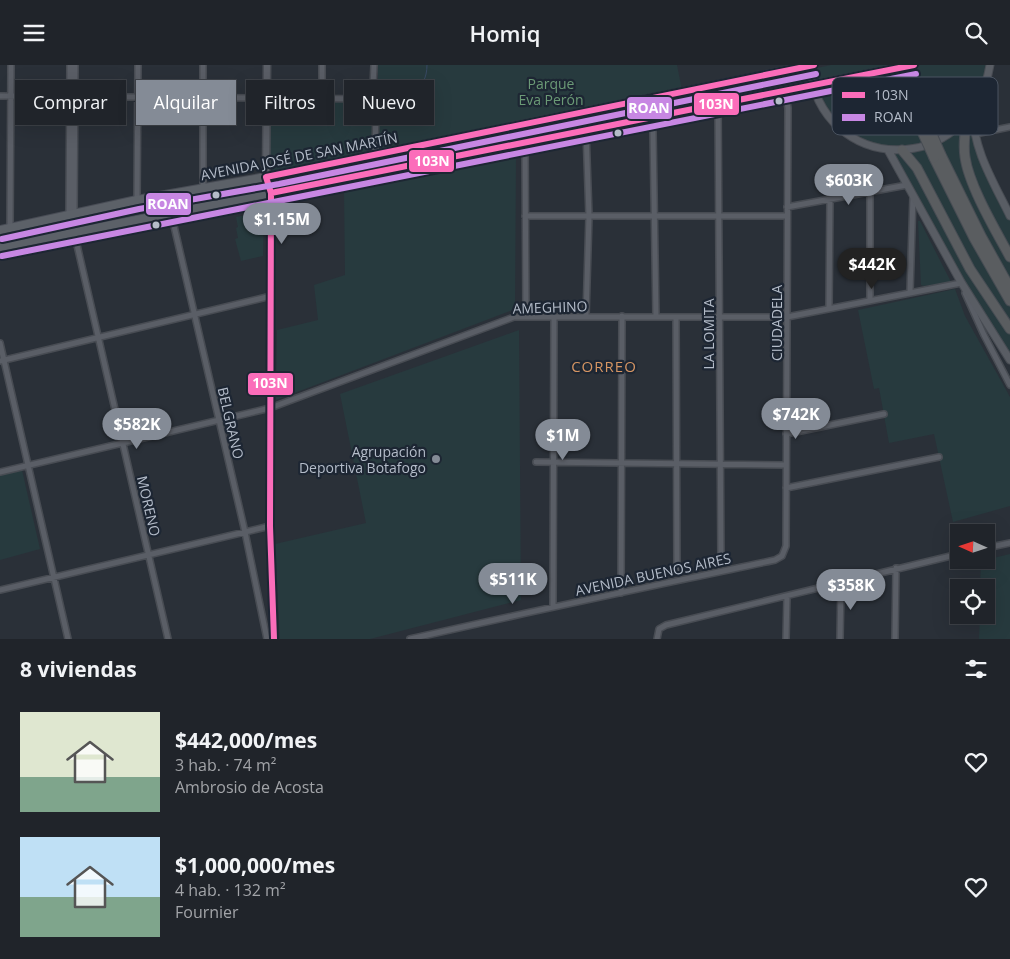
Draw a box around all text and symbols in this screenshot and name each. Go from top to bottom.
text: Homiq [470,18,540,48]
icon: menu [20,19,48,47]
icon: search [962,19,990,47]
park label: Parque Eva Perón [518,74,584,109]
legend [832,77,998,135]
chip: Comprar [15,80,126,125]
chip: Alquilar [136,80,236,125]
chip: Filtros [246,80,334,125]
chip: Nuevo [344,80,434,125]
text: 103N [874,85,909,104]
line badge: 103N [693,92,740,116]
text: 103N [698,94,734,113]
line badge: ROAN [626,96,673,120]
unlabelled marker [774,96,784,106]
text: ROAN [628,98,670,117]
text: ROAN [874,107,913,126]
street label: AVENIDA JOSÉ DE SAN MARTÍN [199,128,399,184]
unlabelled marker [613,128,623,138]
line badge: 103N [408,149,455,173]
text: 103N [414,151,450,170]
pin: $603K [814,163,884,206]
text: $603K [825,169,873,191]
unlabelled marker [211,190,221,200]
line badge: ROAN [145,192,192,216]
text: ROAN [147,194,189,213]
pin: $1.15M [241,203,323,245]
text: $1.15M [254,208,310,230]
unlabelled marker [151,220,161,230]
pin: $442K [837,247,907,290]
text: $442K [848,253,896,275]
street label: CIUDADELA [767,285,786,361]
street label: AMEGHINO [512,296,588,318]
street label: LA LOMITA [699,298,718,370]
district label: CORREO [571,356,637,376]
line badge: 103N [247,372,294,396]
text: 103N [252,373,288,392]
street label: BELGRANO [214,385,249,461]
pin: $742K [761,397,831,440]
text: $742K [772,403,820,425]
pin: $582K [102,407,172,450]
text: $582K [113,413,161,435]
pin: $1M [539,419,587,461]
text: $1M [546,424,580,446]
place label: Agrupación Deportiva Botafogo [299,442,426,477]
marker: Agrupación Deportiva Botafogo [430,453,442,465]
street label: MORENO [133,474,165,538]
north arrow [950,524,995,569]
map controls [950,524,995,624]
street label: AVENIDA BUENOS AIRES [573,548,733,600]
pin: $511K [478,563,548,605]
text: $511K [489,568,537,590]
pin: $358K [816,569,886,611]
text: $358K [827,574,875,596]
button: locate [950,579,995,624]
text: 8 viviendas [20,655,137,683]
icon: filters [962,655,990,683]
text: $442,000/mes [175,726,317,754]
icon: home [60,732,120,792]
icon: heart [962,748,990,776]
text: 3 hab. · 74 m² [175,754,276,776]
text: Ambrosio de Acosta [175,776,324,798]
text: $1,000,000/mes [175,851,335,879]
icon: home [60,857,120,917]
icon: heart [962,873,990,901]
text: 4 hab. · 132 m² [175,879,286,901]
text: Fournier [175,901,239,923]

